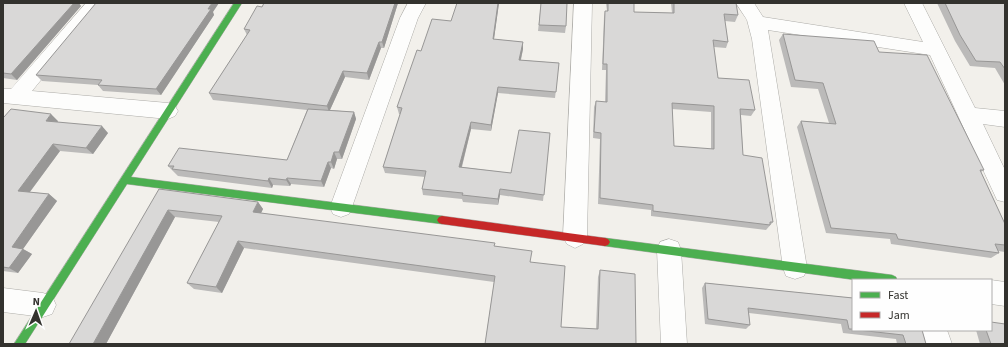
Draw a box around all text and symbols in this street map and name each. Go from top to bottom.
legend [852,279,992,331]
text: Fast [888,287,908,304]
north arrow [16,291,56,331]
text: N [32,294,40,309]
text: Jam [888,307,910,324]

